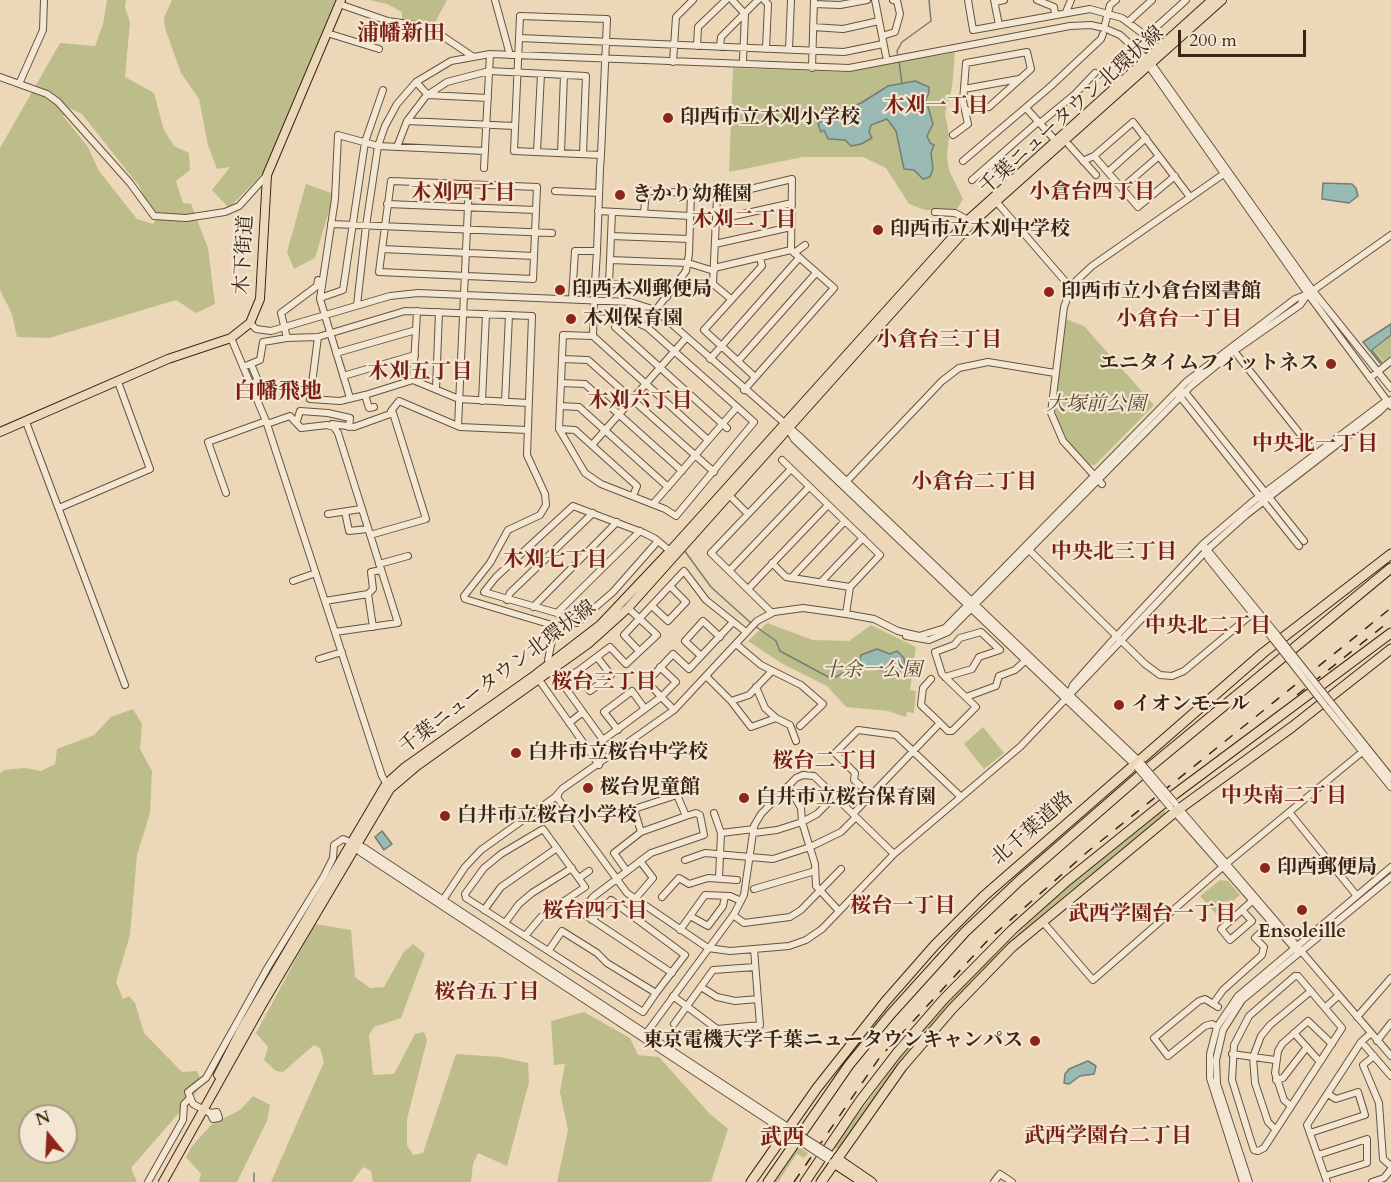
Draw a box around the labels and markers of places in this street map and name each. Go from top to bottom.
place label: 印西市立木刈小学校 [680,106,860,130]
marker: 印西市立木刈小学校 [661,111,675,125]
place label: きかり幼稚園 [632,183,752,207]
marker: きかり幼稚園 [613,188,627,202]
place label: 印西市立木刈中学校 [890,218,1070,242]
marker: 印西市立木刈中学校 [871,223,885,237]
place label: 印西木刈郵便局 [572,278,712,302]
place label: 印西市立小倉台図書館 [1061,280,1261,304]
marker: 印西木刈郵便局 [553,283,567,297]
marker: 印西市立小倉台図書館 [1042,285,1056,299]
place label: 木刈保育園 [583,307,683,331]
marker: 木刈保育園 [564,312,578,326]
place label: エニタイムフィットネス [1099,352,1319,376]
marker: エニタイムフィットネス [1324,357,1338,371]
place label: イオンモール [1131,693,1250,717]
marker: イオンモール [1112,698,1126,712]
place label: 白井市立桜台中学校 [528,741,708,765]
marker: 白井市立桜台中学校 [509,746,523,760]
place label: 桜台児童館 [600,776,700,800]
marker: 桜台児童館 [581,781,595,795]
place label: 白井市立桜台保育園 [756,786,936,810]
marker: 白井市立桜台保育園 [737,791,751,805]
place label: 白井市立桜台小学校 [457,804,637,828]
marker: 白井市立桜台小学校 [438,809,452,823]
place label: 印西郵便局 [1277,856,1377,880]
marker: 印西郵便局 [1258,861,1272,875]
marker: Ensoleille [1295,903,1309,917]
place label: Ensoleille [1258,920,1346,944]
place label: 東京電機大学千葉ニュータウンキャンパス [643,1029,1023,1053]
marker: 東京電機大学千葉ニュータウンキャンパス [1028,1034,1042,1048]

